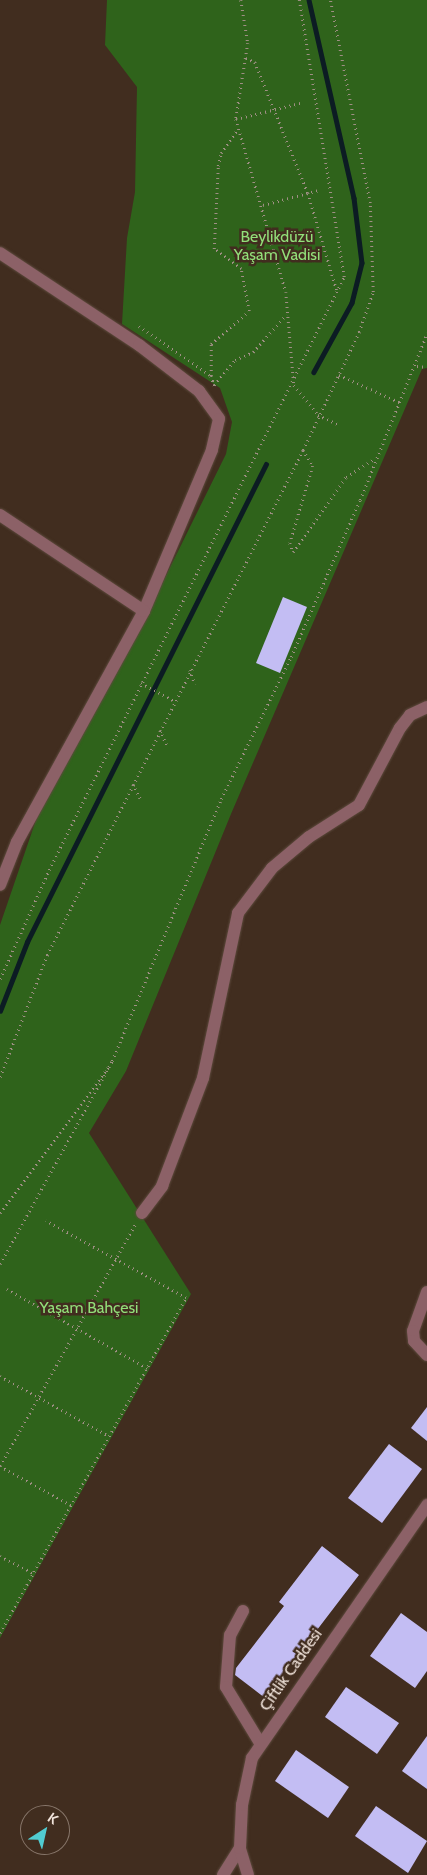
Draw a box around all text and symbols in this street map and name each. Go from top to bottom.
park label: Beylikdüzü Yaşam Vadisi [234,227,320,265]
park label: Yaşam Bahçesi [40,1298,138,1318]
street label: Çiftlik Caddesi [256,1625,326,1715]
north arrow [20,1805,70,1855]
text: K [44,1809,62,1828]

